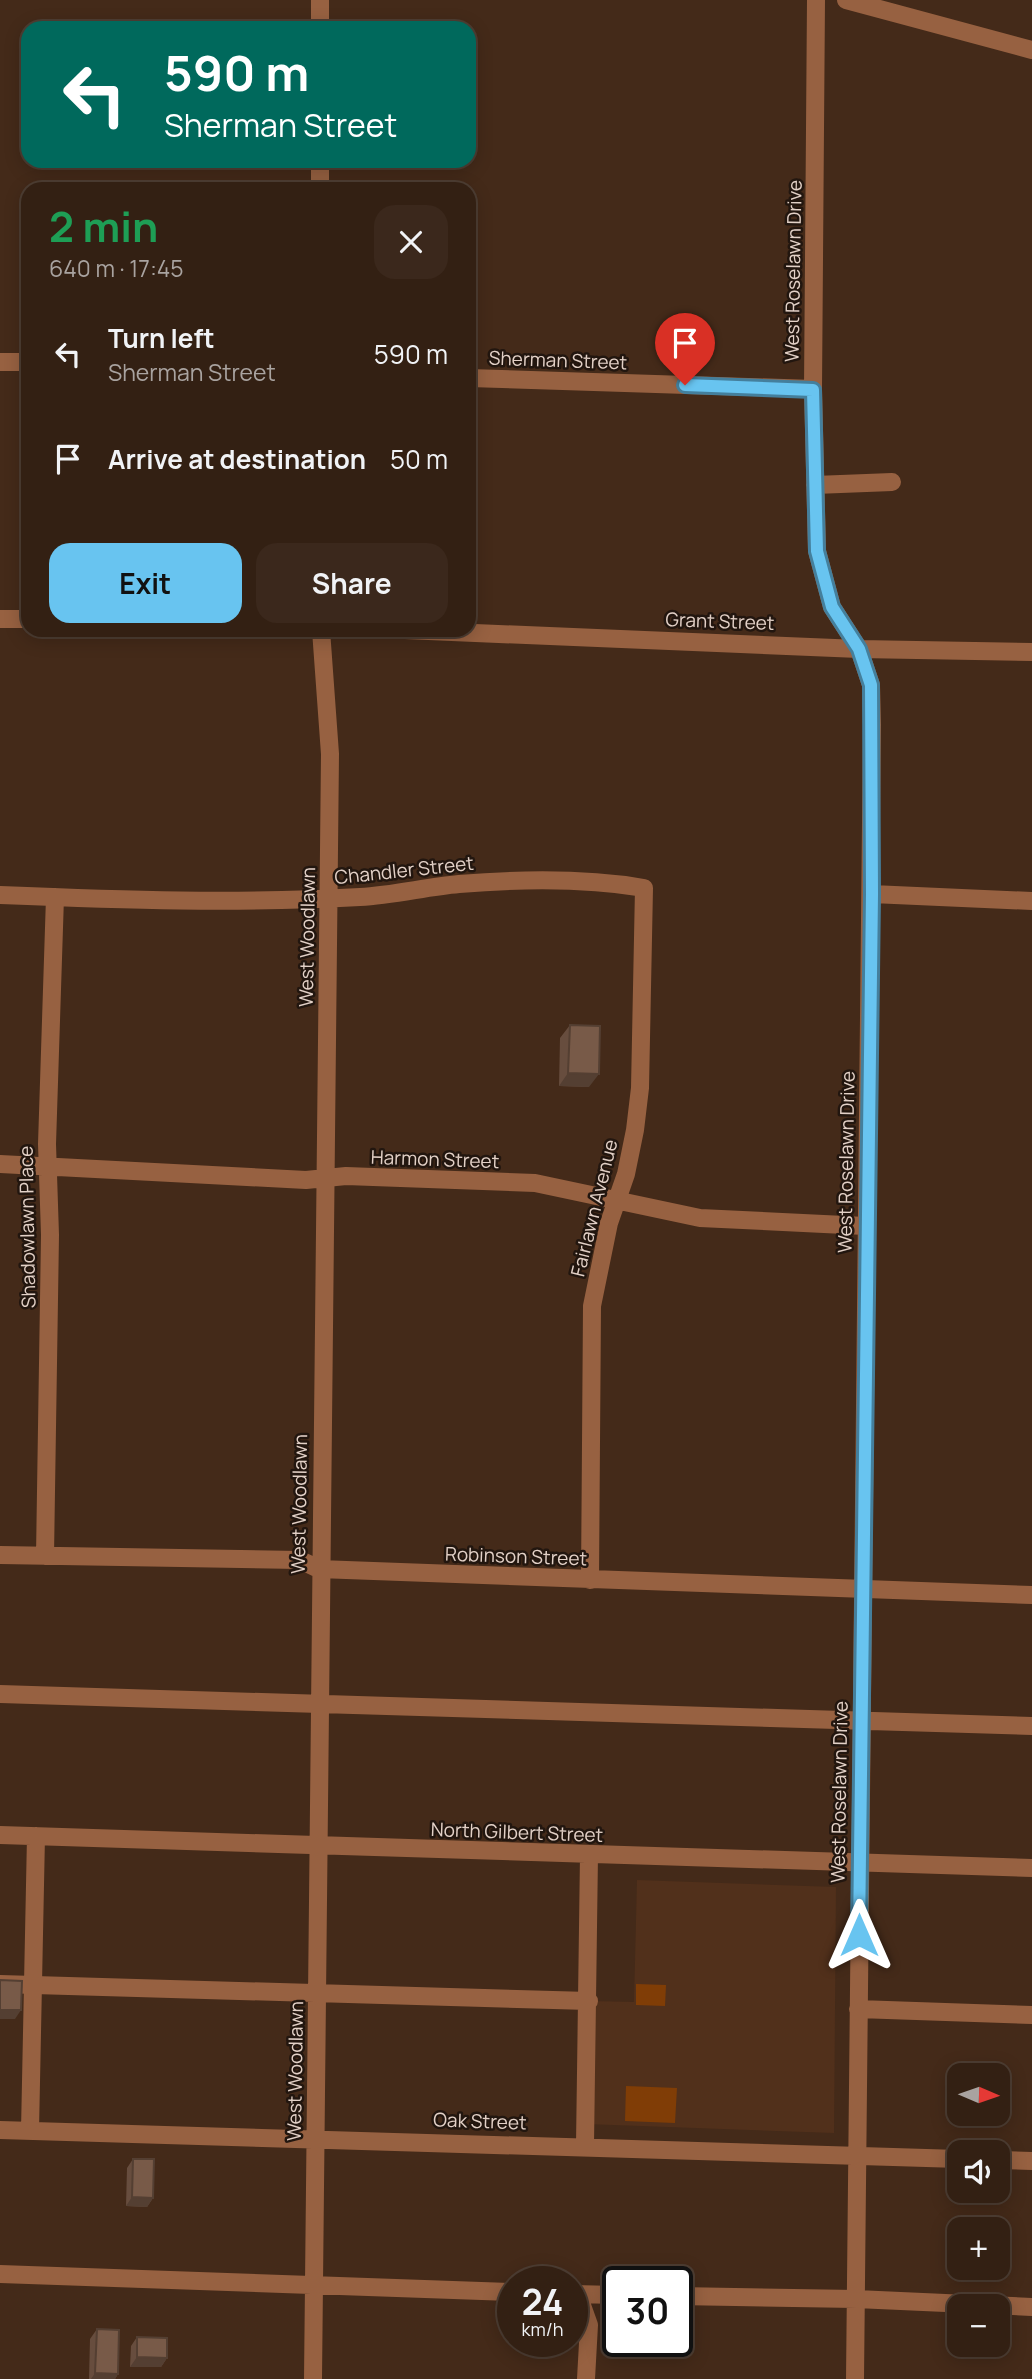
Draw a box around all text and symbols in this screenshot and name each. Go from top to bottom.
text: 590 m [164,39,309,106]
icon: left [49,49,140,140]
text: Sherman Street [164,103,397,147]
street label: West Roselawn Drive [778,180,808,362]
text: 2 min [49,197,158,255]
button: close [374,205,448,279]
text: 640 m · 17:45 [49,252,184,284]
pin [655,313,715,385]
text: Turn left [108,320,215,356]
icon: arrive [666,324,704,362]
icon: left [49,335,87,373]
text: 590 m [374,336,448,372]
street label: Sherman Street [488,345,628,375]
text: Sherman Street [108,356,276,388]
icon: arrive [49,440,87,478]
text: Arrive at destination [108,441,366,477]
text: 50 m [390,441,448,477]
button: Exit [49,543,242,623]
button: Share [256,543,448,623]
street label: Grant Street [665,606,775,636]
street label: Chandler Street [333,850,475,890]
street label: West Woodlawn [293,867,321,1007]
street label: West Roselawn Drive [831,1071,861,1253]
street label: Fairlawn Avenue [564,1137,624,1279]
street label: Harmon Street [370,1144,500,1174]
street label: Shadowlawn Place [13,1146,41,1308]
street label: West Woodlawn [285,1434,313,1574]
street label: Robinson Street [444,1541,588,1571]
street label: West Roselawn Drive [824,1701,854,1883]
street label: North Gilbert Street [430,1816,604,1848]
position arrow [822,1898,896,1972]
street label: West Woodlawn [281,2001,309,2141]
north arrow [947,2063,1010,2126]
map controls [947,2063,1010,2357]
street label: Oak Street [433,2106,527,2136]
button: sound [947,2140,1010,2203]
button: + [947,2217,1010,2280]
speed limit sign: 30 [602,2266,693,2357]
text: 24 [522,2278,563,2326]
button: − [947,2294,1010,2357]
text: km/h [522,2317,563,2341]

